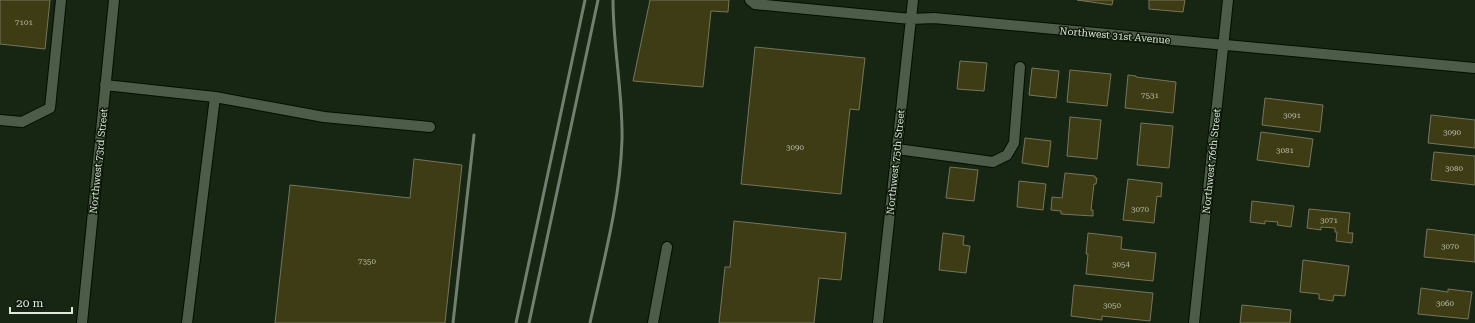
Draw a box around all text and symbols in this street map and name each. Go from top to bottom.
house number: 7101 [15,18,33,27]
street label: Northwest 31st Avenue [1059,25,1171,46]
house number: 7531 [1141,91,1159,100]
street label: Northwest 73rd Street [87,108,110,214]
street label: Northwest 76th Street [1201,108,1223,214]
street label: Northwest 75th Street [885,109,907,215]
house number: 3091 [1283,111,1301,120]
house number: 3090 [1443,128,1461,137]
house number: 3090 [786,143,804,152]
house number: 3081 [1276,146,1294,155]
house number: 3080 [1445,164,1463,173]
house number: 3070 [1131,205,1149,214]
house number: 3071 [1320,216,1338,225]
house number: 3070 [1441,242,1459,251]
house number: 7350 [358,257,376,266]
house number: 3054 [1112,260,1130,269]
scale bar [10,289,72,315]
text: 20 m [16,296,43,310]
house number: 3060 [1436,299,1454,308]
house number: 3050 [1103,301,1121,310]

